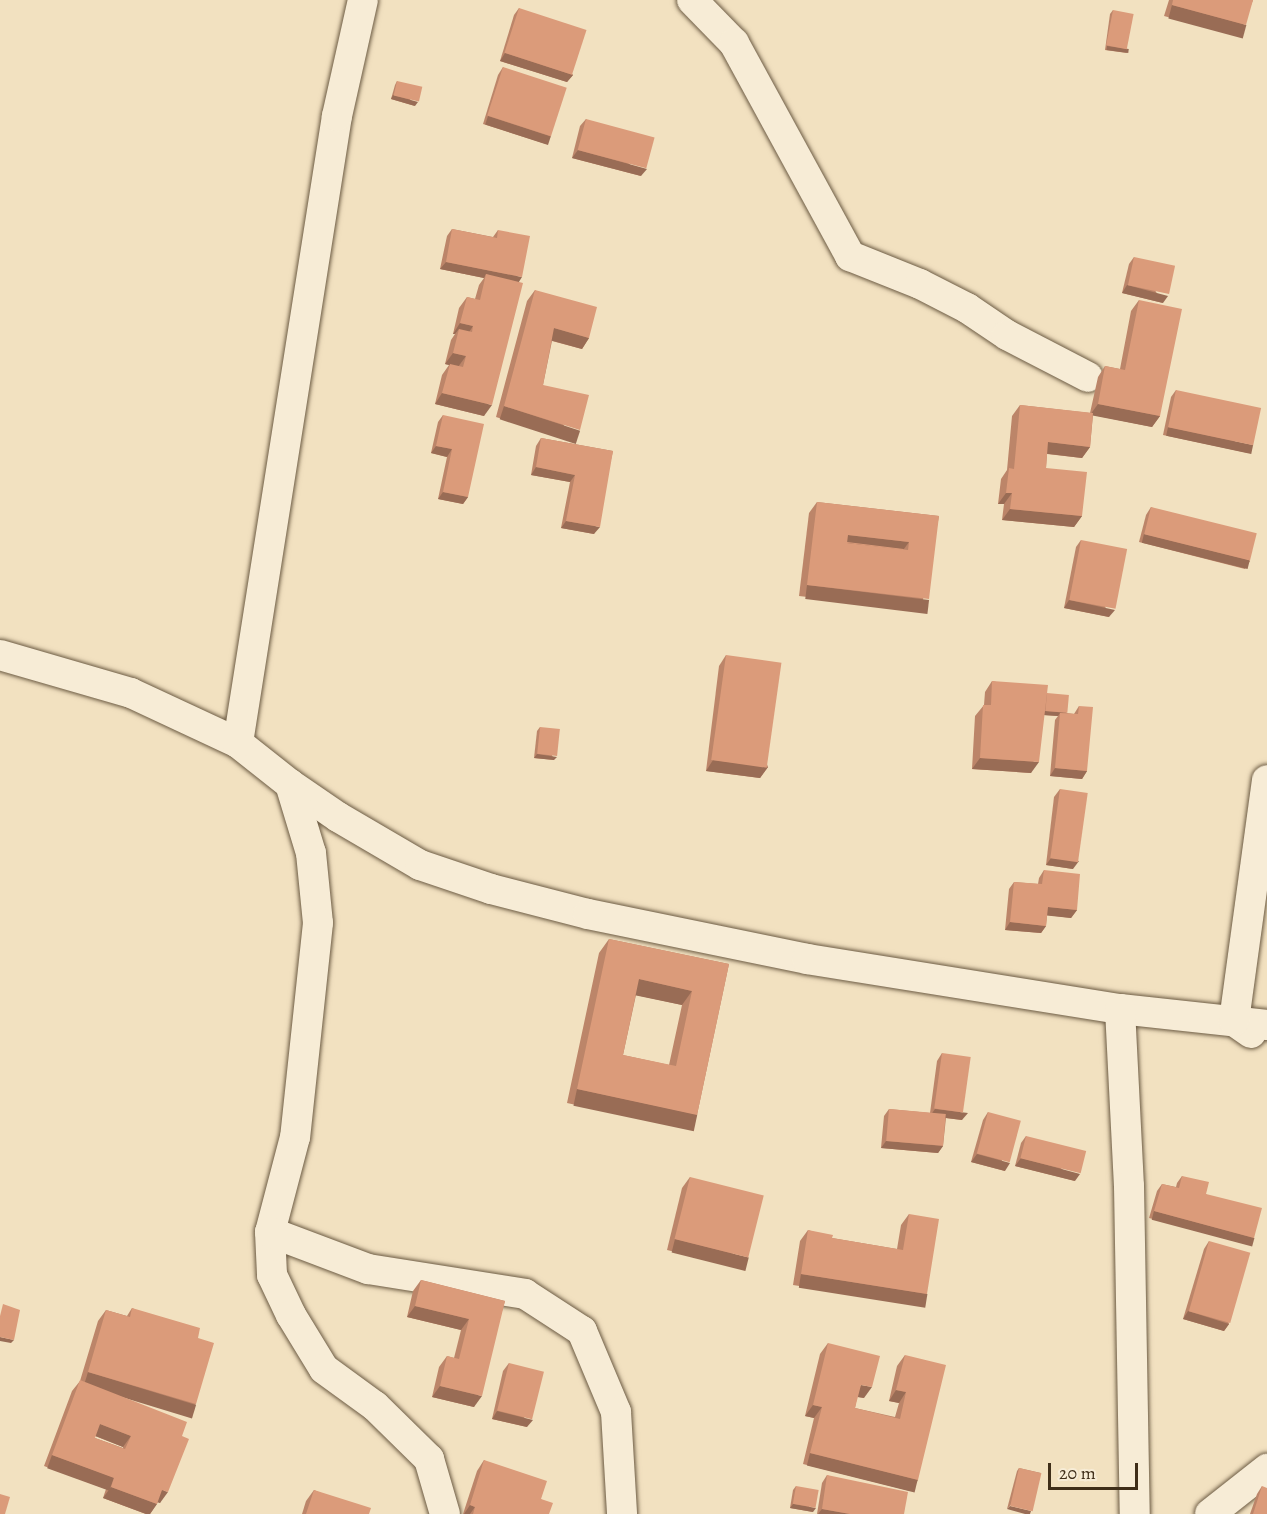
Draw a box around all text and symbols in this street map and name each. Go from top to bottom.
scale bar [1051,1451,1141,1489]
text: 20 m [1059,1461,1096,1485]

